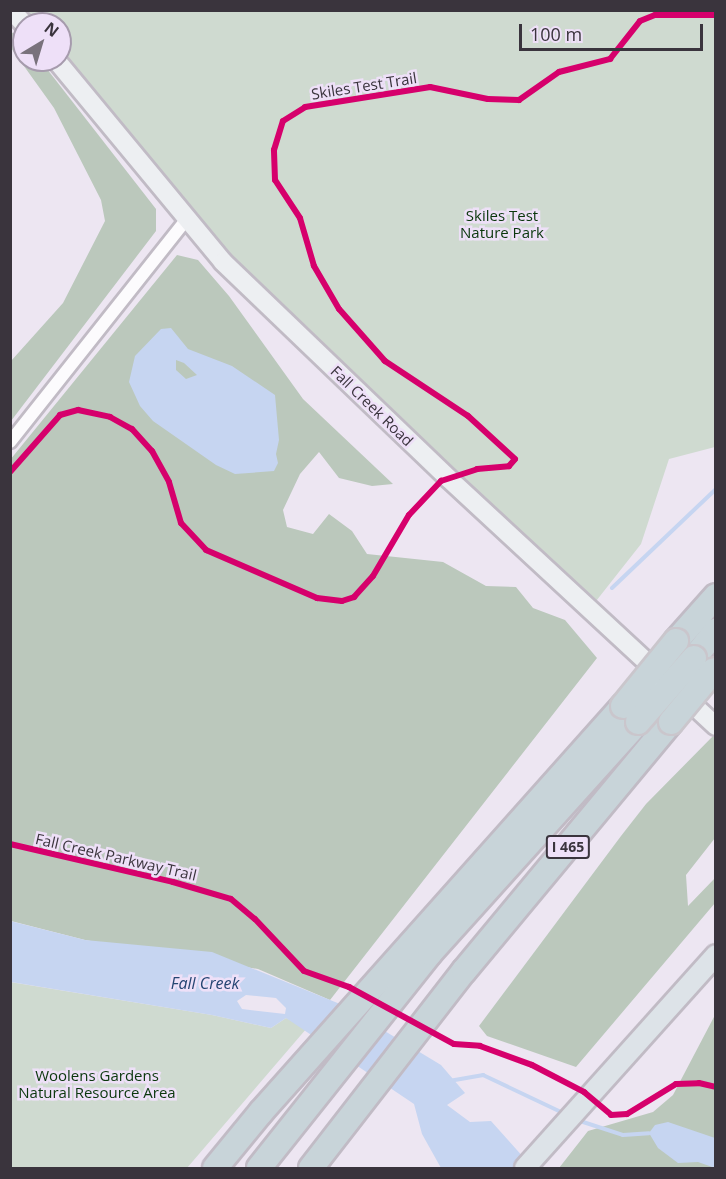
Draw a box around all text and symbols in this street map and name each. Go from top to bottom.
north arrow [12,12,72,72]
scale bar [522,12,706,50]
text: N [40,17,64,42]
text: 100 m [530,22,582,46]
street label: Skiles Test Trail [310,69,418,103]
park label: Skiles Test Nature Park [460,206,544,241]
street label: Fall Creek Road [327,362,417,450]
street label: Fall Creek Parkway Trail [34,830,198,884]
road number: I 465 [546,836,590,858]
water label: Fall Creek [171,973,239,993]
park label: Woolens Gardens Natural Resource Area [18,1066,176,1101]

